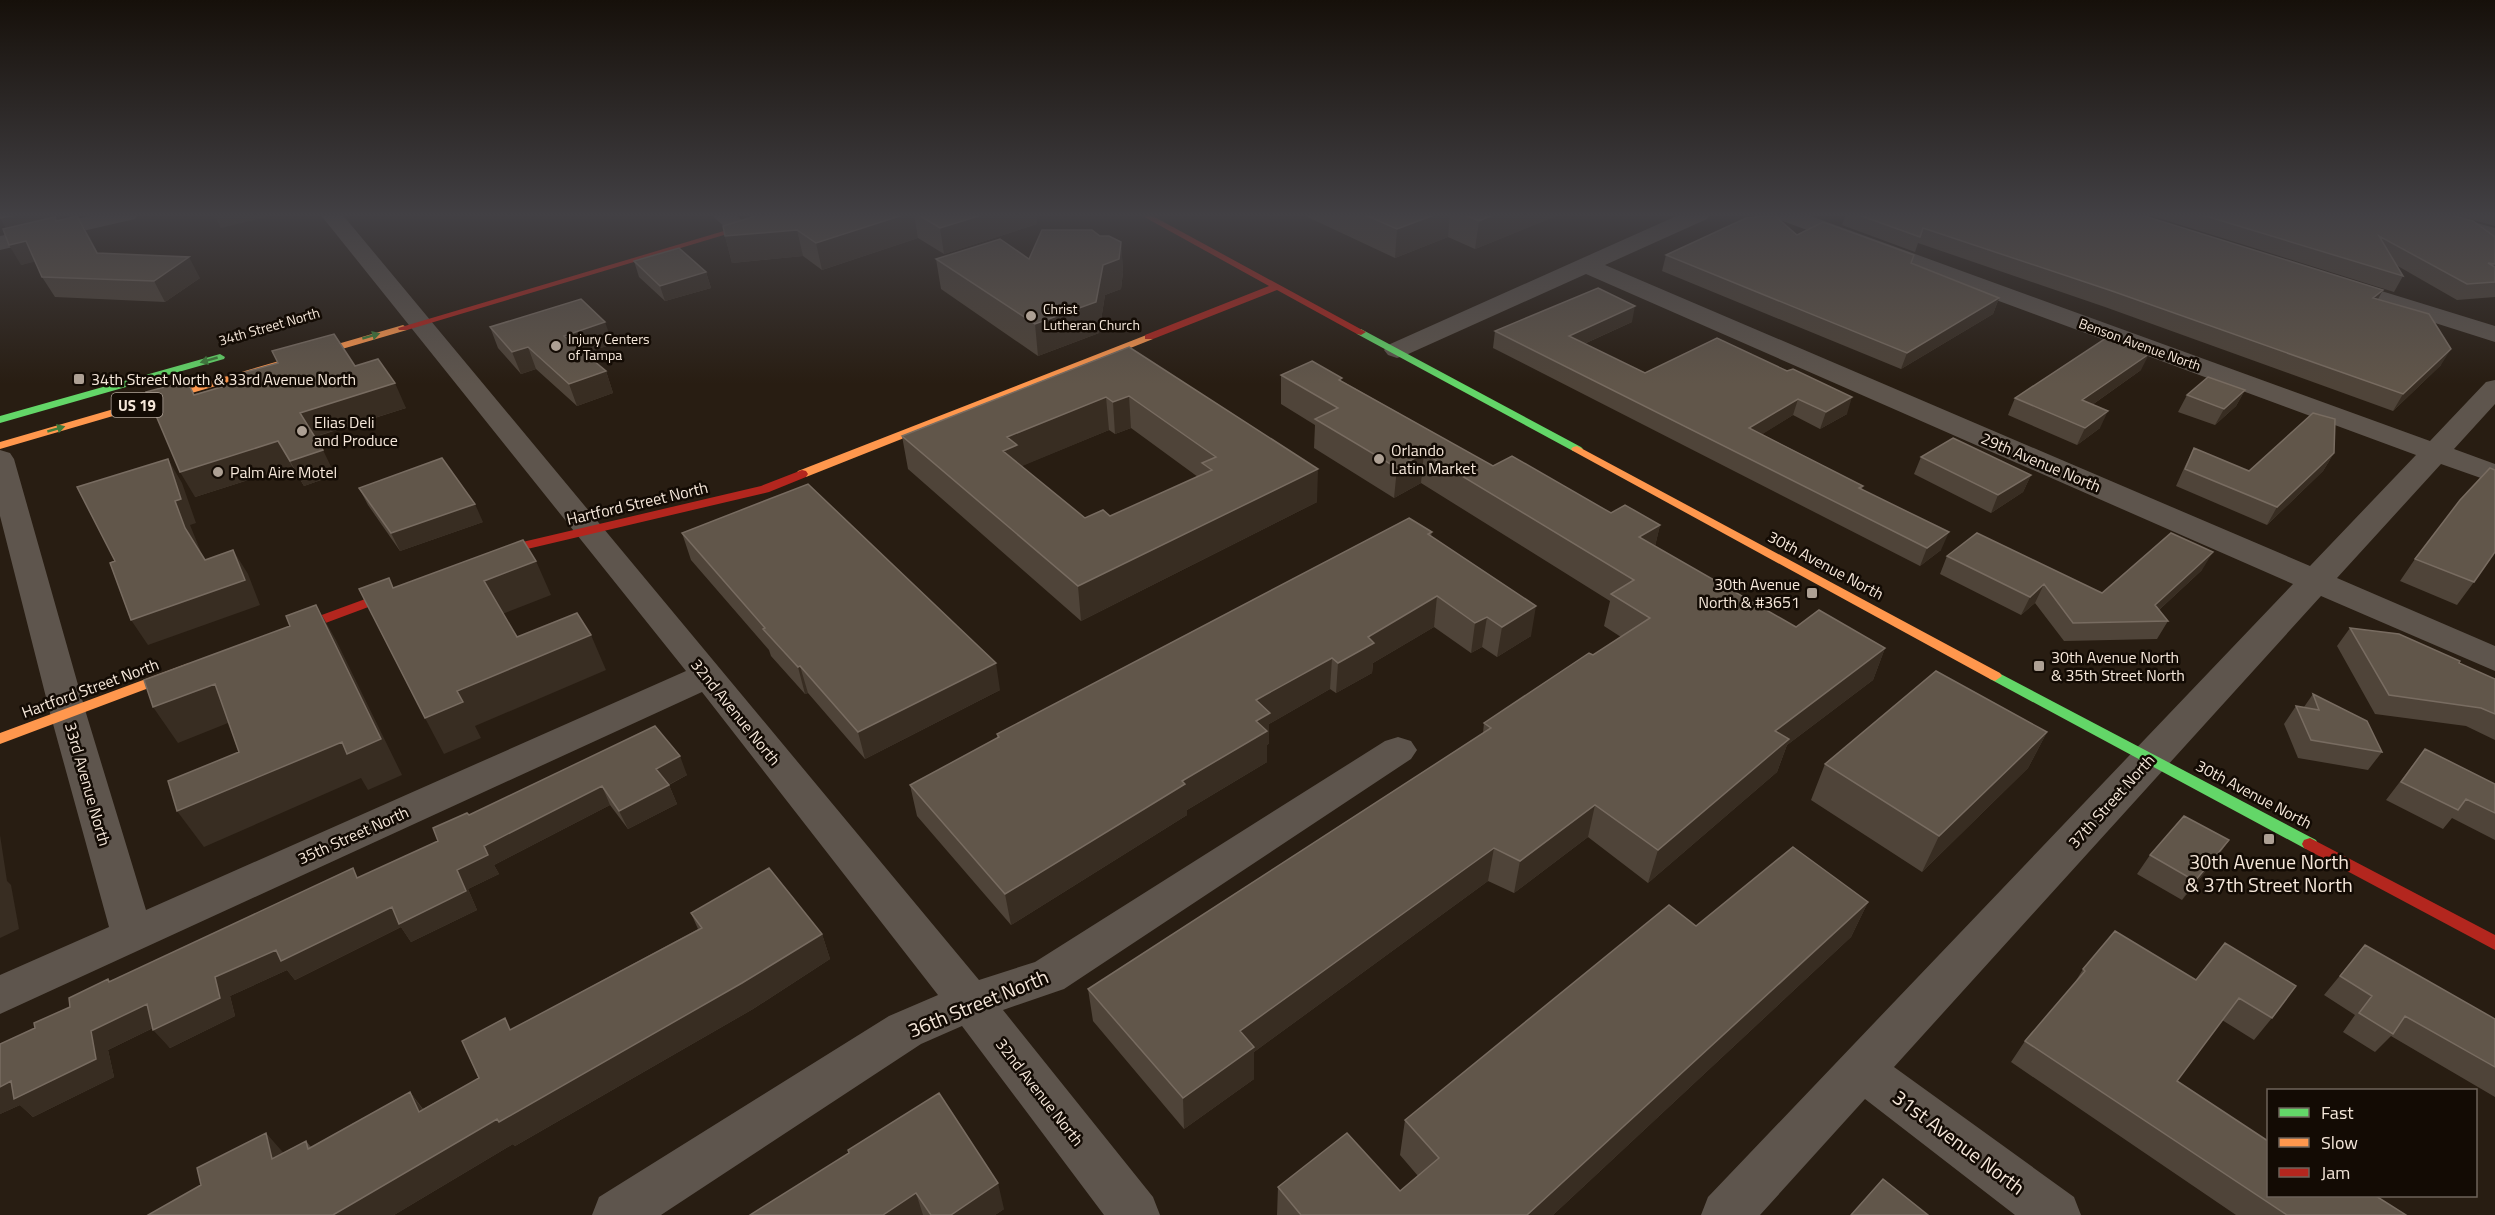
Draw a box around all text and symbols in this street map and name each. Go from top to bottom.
place label: Christ Lutheran Church [1043,298,1140,335]
street label: 34th Street North [216,302,322,350]
marker: Christ Lutheran Church [1024,309,1038,323]
street label: Benson Avenue North [2076,312,2204,376]
place label: Injury Centers of Tampa [568,328,650,365]
one-way arrow [362,331,380,340]
marker: Injury Centers of Tampa [549,339,563,353]
one-way arrow [200,356,218,365]
place label: 34th Street North & 33rd Avenue North [91,367,356,391]
marker: 34th Street North & 33rd Avenue North [72,372,86,386]
road number: US 19 [112,393,162,417]
place label: Elias Deli and Produce [314,410,398,452]
one-way arrow [47,424,65,433]
marker: Elias Deli and Produce [295,424,309,438]
street label: 29th Avenue North [1977,426,2105,498]
place label: Orlando Latin Market [1391,438,1476,480]
marker: Orlando Latin Market [1372,452,1386,466]
place label: Palm Aire Motel [230,460,337,484]
marker: Palm Aire Motel [211,465,225,479]
street label: Hartford Street North [564,475,710,531]
street label: 30th Avenue North [1764,524,1888,606]
place label: 30th Avenue North & #3651 [1698,572,1800,614]
marker: 30th Avenue North & #3651 [1805,586,1819,600]
place label: 30th Avenue North & 35th Street North [2051,645,2185,687]
street label: Hartford Street North [18,652,162,724]
street label: 32nd Avenue North [685,654,787,770]
marker: 30th Avenue North & 35th Street North [2032,659,2046,673]
street label: 33rd Avenue North [59,719,117,849]
street label: 37th Street North [2062,749,2160,853]
street label: 30th Avenue North [2192,753,2316,835]
street label: 35th Street North [294,800,412,870]
marker: 30th Avenue North & 37th Street North [2262,832,2276,846]
place label: 30th Avenue North & 37th Street North [2185,846,2353,900]
street label: 36th Street North [903,961,1053,1045]
street label: 32nd Avenue North [990,1033,1090,1151]
street label: 31st Avenue North [1886,1082,2032,1202]
legend [2267,1089,2477,1197]
text: Fast [2321,1099,2354,1126]
text: Slow [2321,1129,2358,1156]
text: Jam [2321,1159,2350,1186]

